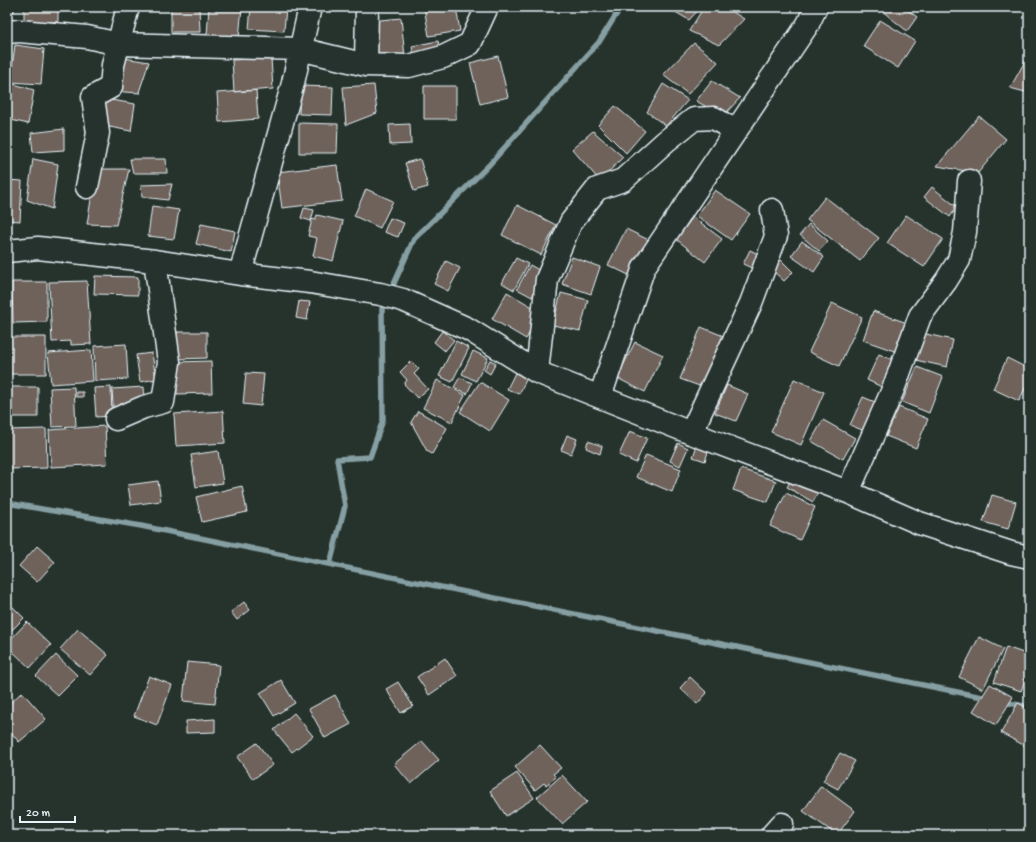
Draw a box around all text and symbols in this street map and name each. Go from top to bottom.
scale bar [20,798,75,824]
text: 20 m [26,807,51,821]

